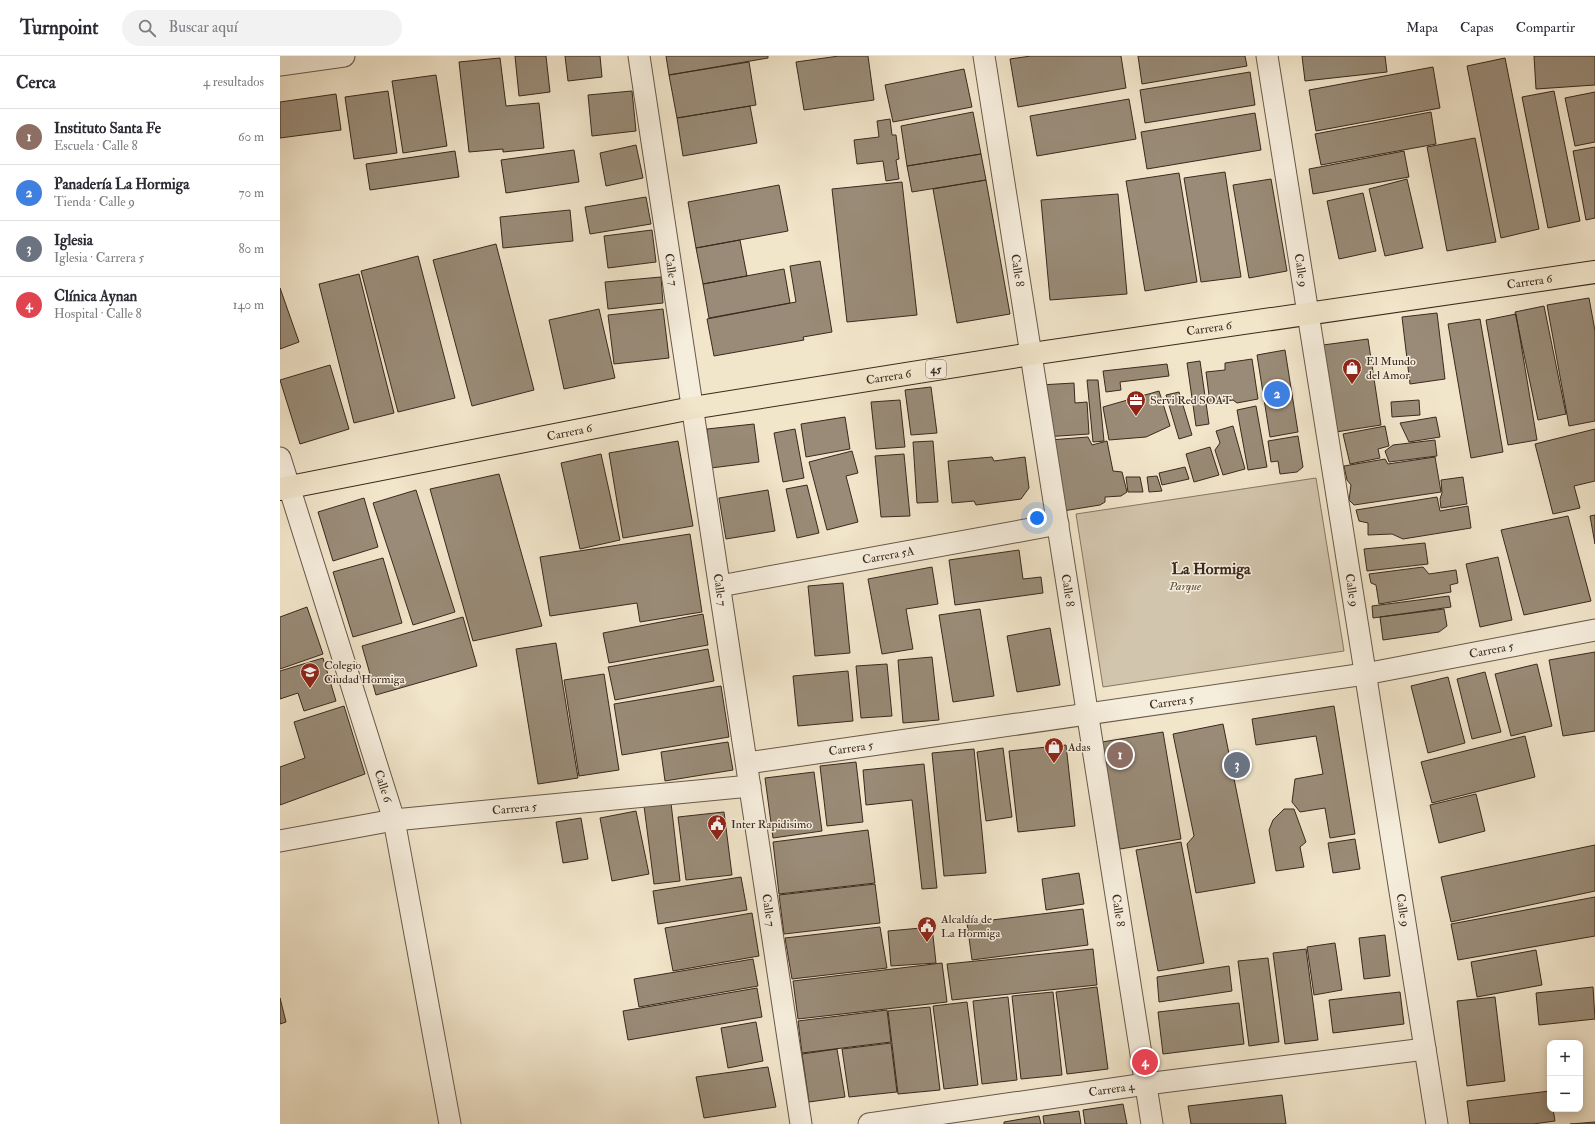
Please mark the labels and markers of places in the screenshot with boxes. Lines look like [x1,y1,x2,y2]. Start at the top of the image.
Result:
place label: El Mundo del Amor [1366,354,1416,383]
shop icon: El Mundo del Amor [1341,357,1363,385]
pin: 2 [1264,379,1290,409]
office icon: Servi Red SOAT [1125,389,1147,417]
place label: Servi Red SOAT [1150,393,1232,408]
place label: Colegio Ciudad Hormiga [324,658,406,687]
school or university icon: Colegio Ciudad Hormiga [299,661,321,689]
shop icon: Adas [1043,736,1065,764]
place label: Adas [1067,740,1091,755]
pin: 1 [1107,740,1133,770]
pin: 3 [1224,750,1250,780]
public building icon: Inter Rapidisimo [706,813,728,841]
place label: Inter Rapidisimo [731,817,812,832]
place label: Alcaldía de La Hormiga [940,912,1001,941]
public building icon: Alcaldía de La Hormiga [916,915,938,943]
pin: 4 [1132,1047,1158,1077]

